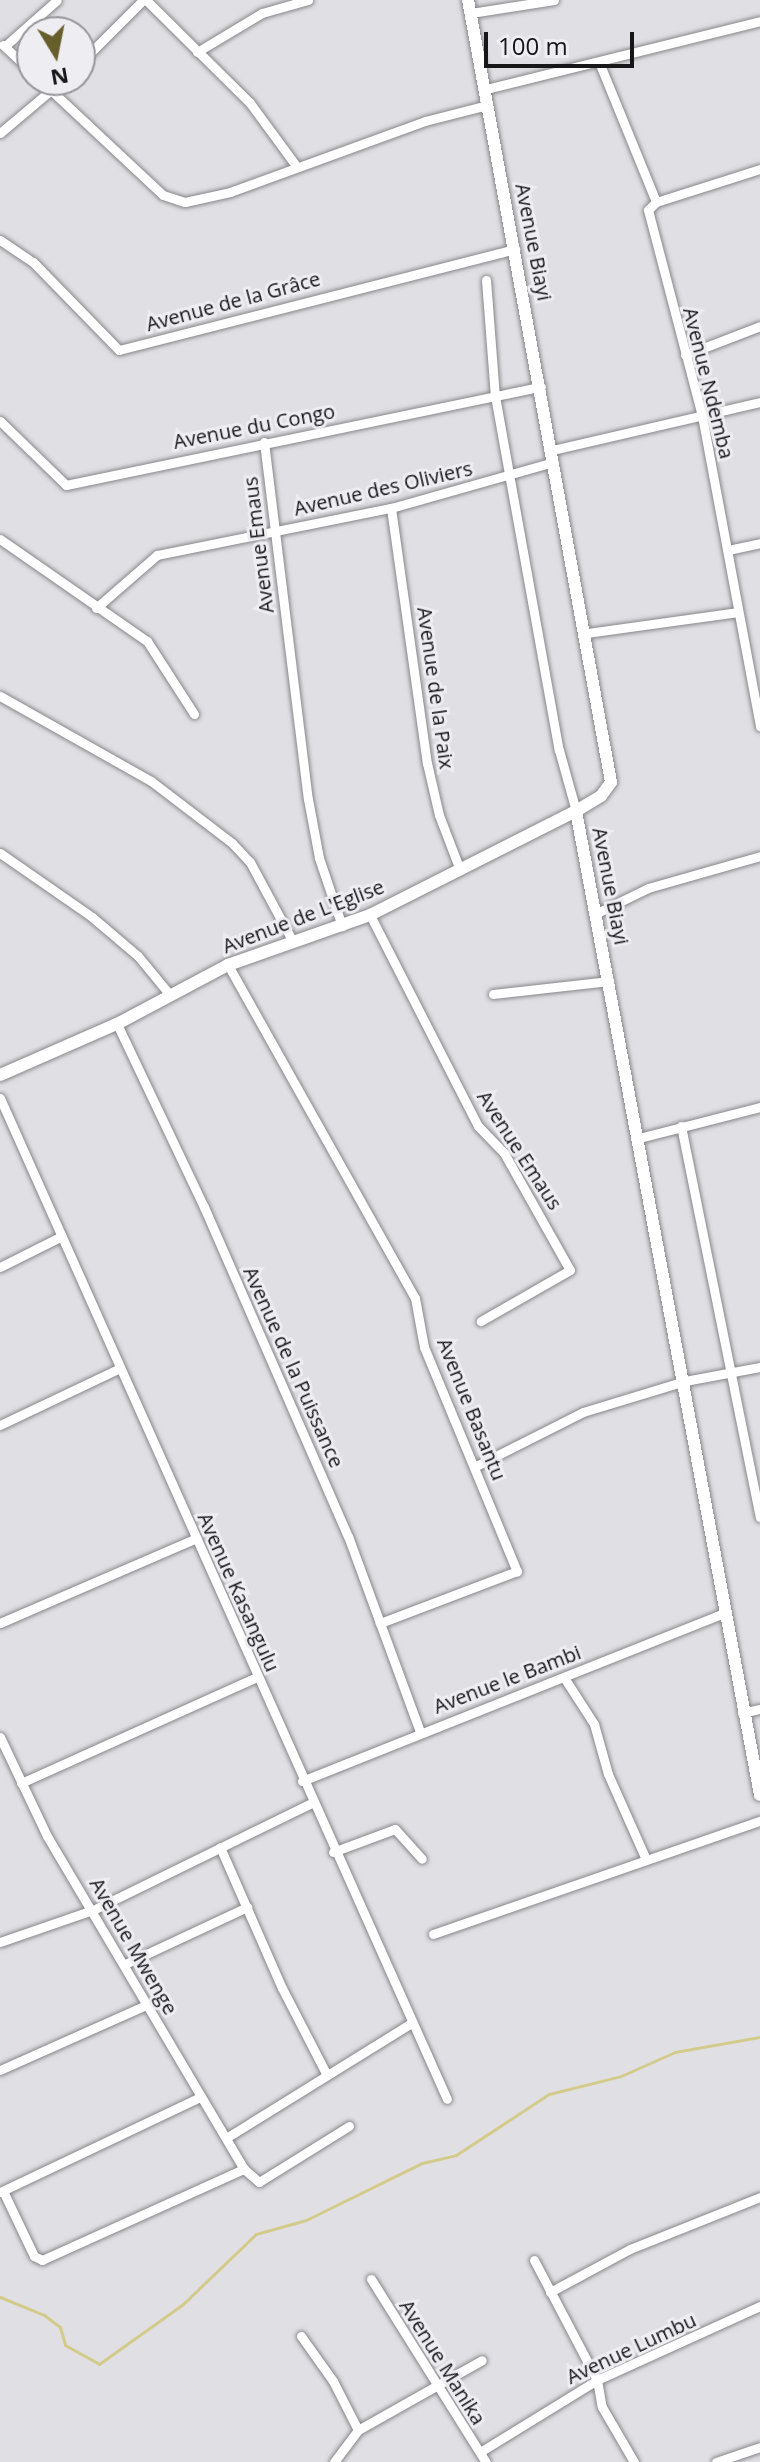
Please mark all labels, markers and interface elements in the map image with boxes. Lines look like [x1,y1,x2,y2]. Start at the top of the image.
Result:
north arrow [16,16,96,96]
scale bar [488,16,638,66]
text: 100 m [498,29,568,62]
text: N [48,61,71,94]
street label: Avenue Biayi [511,181,557,303]
street label: Avenue de la Grâce [143,266,323,336]
street label: Avenue Ndemba [679,305,739,461]
street label: Avenue du Congo [171,399,337,453]
street label: Avenue des Oliviers [291,456,475,520]
street label: Avenue Emaus [238,475,278,615]
street label: Avenue de la Paix [413,605,459,771]
street label: Avenue Biayi [588,825,634,947]
street label: Avenue de L'Eglise [219,874,387,958]
street label: Avenue Emaus [473,1086,567,1214]
street label: Avenue de la Puissance [239,1263,349,1471]
street label: Avenue Basantu [433,1334,511,1484]
street label: Avenue Kasangulu [193,1509,285,1675]
street label: Avenue le Bambi [430,1640,584,1718]
street label: Avenue Mwenge [85,1873,183,2019]
street label: Avenue Manika [395,2295,491,2429]
street label: Avenue Lumbu [562,2307,700,2389]

